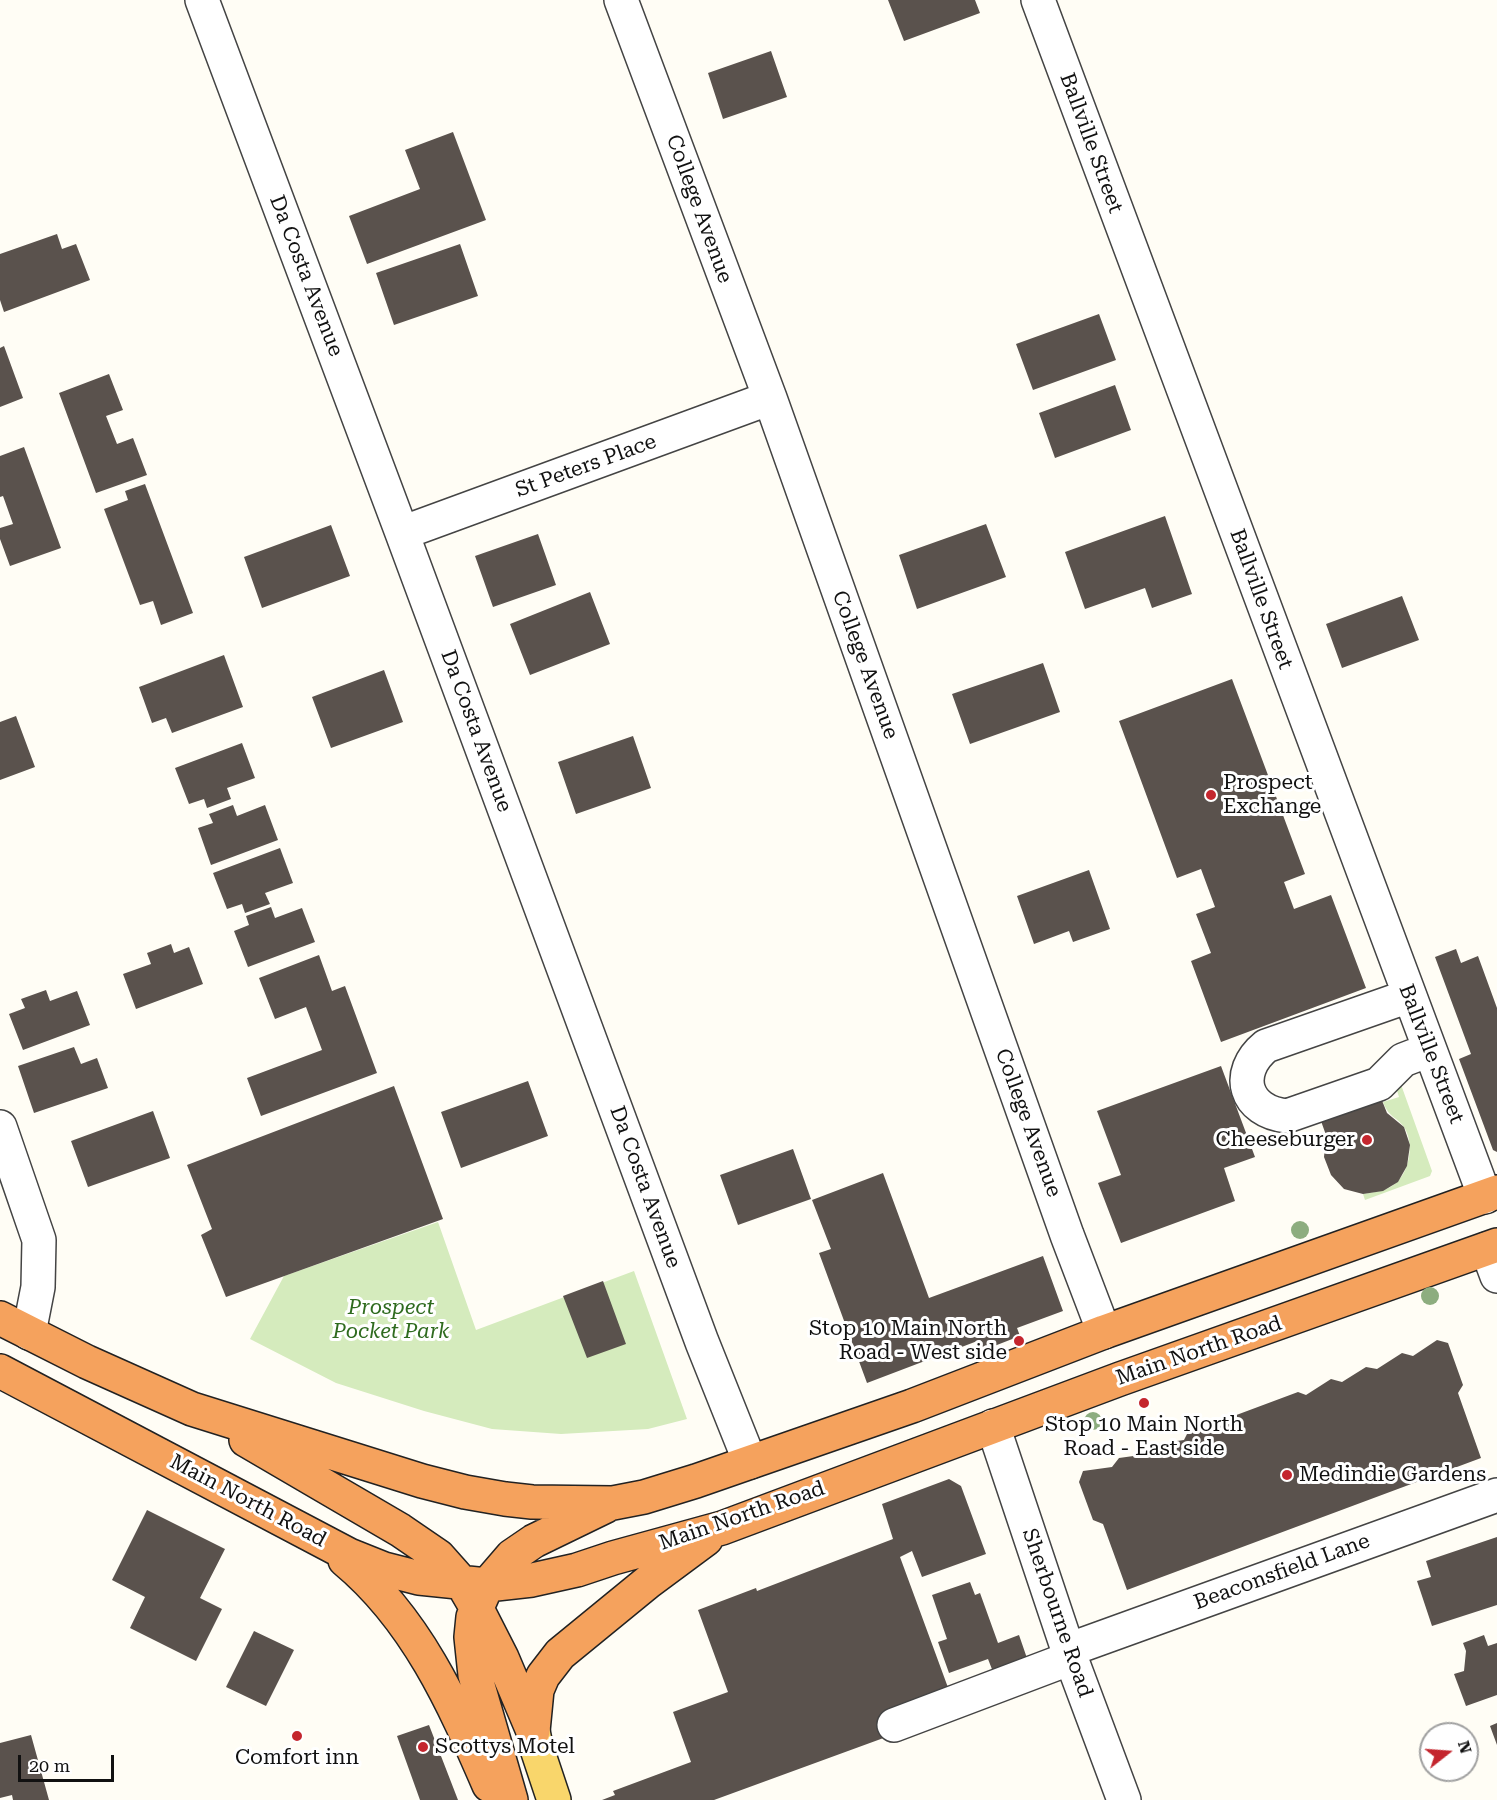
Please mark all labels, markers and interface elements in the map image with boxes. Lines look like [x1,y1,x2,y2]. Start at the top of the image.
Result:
street label: Ballville Street [1054,70,1128,216]
street label: College Avenue [660,131,738,287]
street label: Da Costa Avenue [264,192,348,360]
street label: St Peters Place [512,429,660,503]
street label: Ballville Street [1224,526,1298,672]
street label: College Avenue [826,587,904,743]
street label: Da Costa Avenue [435,647,517,815]
place label: Prospect Exchange [1223,770,1321,820]
marker: Prospect Exchange [1204,788,1218,802]
street label: Ballville Street [1393,981,1469,1127]
street label: College Avenue [989,1045,1067,1201]
street label: Da Costa Avenue [604,1103,686,1271]
place label: Cheeseburger [1215,1127,1355,1153]
marker: Cheeseburger [1360,1133,1374,1147]
park label: Prospect Pocket Park [333,1295,449,1345]
street label: Main North Road [1113,1311,1285,1391]
place label: Stop 10 Main North Road - West side [809,1316,1007,1366]
marker: Stop 10 Main North Road - West side [1012,1334,1026,1348]
marker: Stop 10 Main North Road - East side [1137,1396,1151,1410]
place label: Stop 10 Main North Road - East side [1045,1412,1243,1462]
street label: Main North Road [165,1449,331,1553]
place label: Medindie Gardens [1299,1462,1486,1488]
marker: Medindie Gardens [1280,1468,1294,1482]
street label: Main North Road [656,1476,828,1556]
street label: Sherbourne Road [1016,1525,1098,1701]
street label: Beaconsfield Lane [1191,1529,1373,1615]
north arrow [1419,1722,1479,1782]
marker: Comfort inn [290,1729,304,1743]
place label: Scottys Motel [435,1734,575,1760]
text: N [1454,1738,1476,1756]
marker: Scottys Motel [416,1740,430,1754]
scale bar [21,1743,117,1781]
place label: Comfort inn [235,1745,359,1771]
text: 20 m [29,1755,70,1776]

